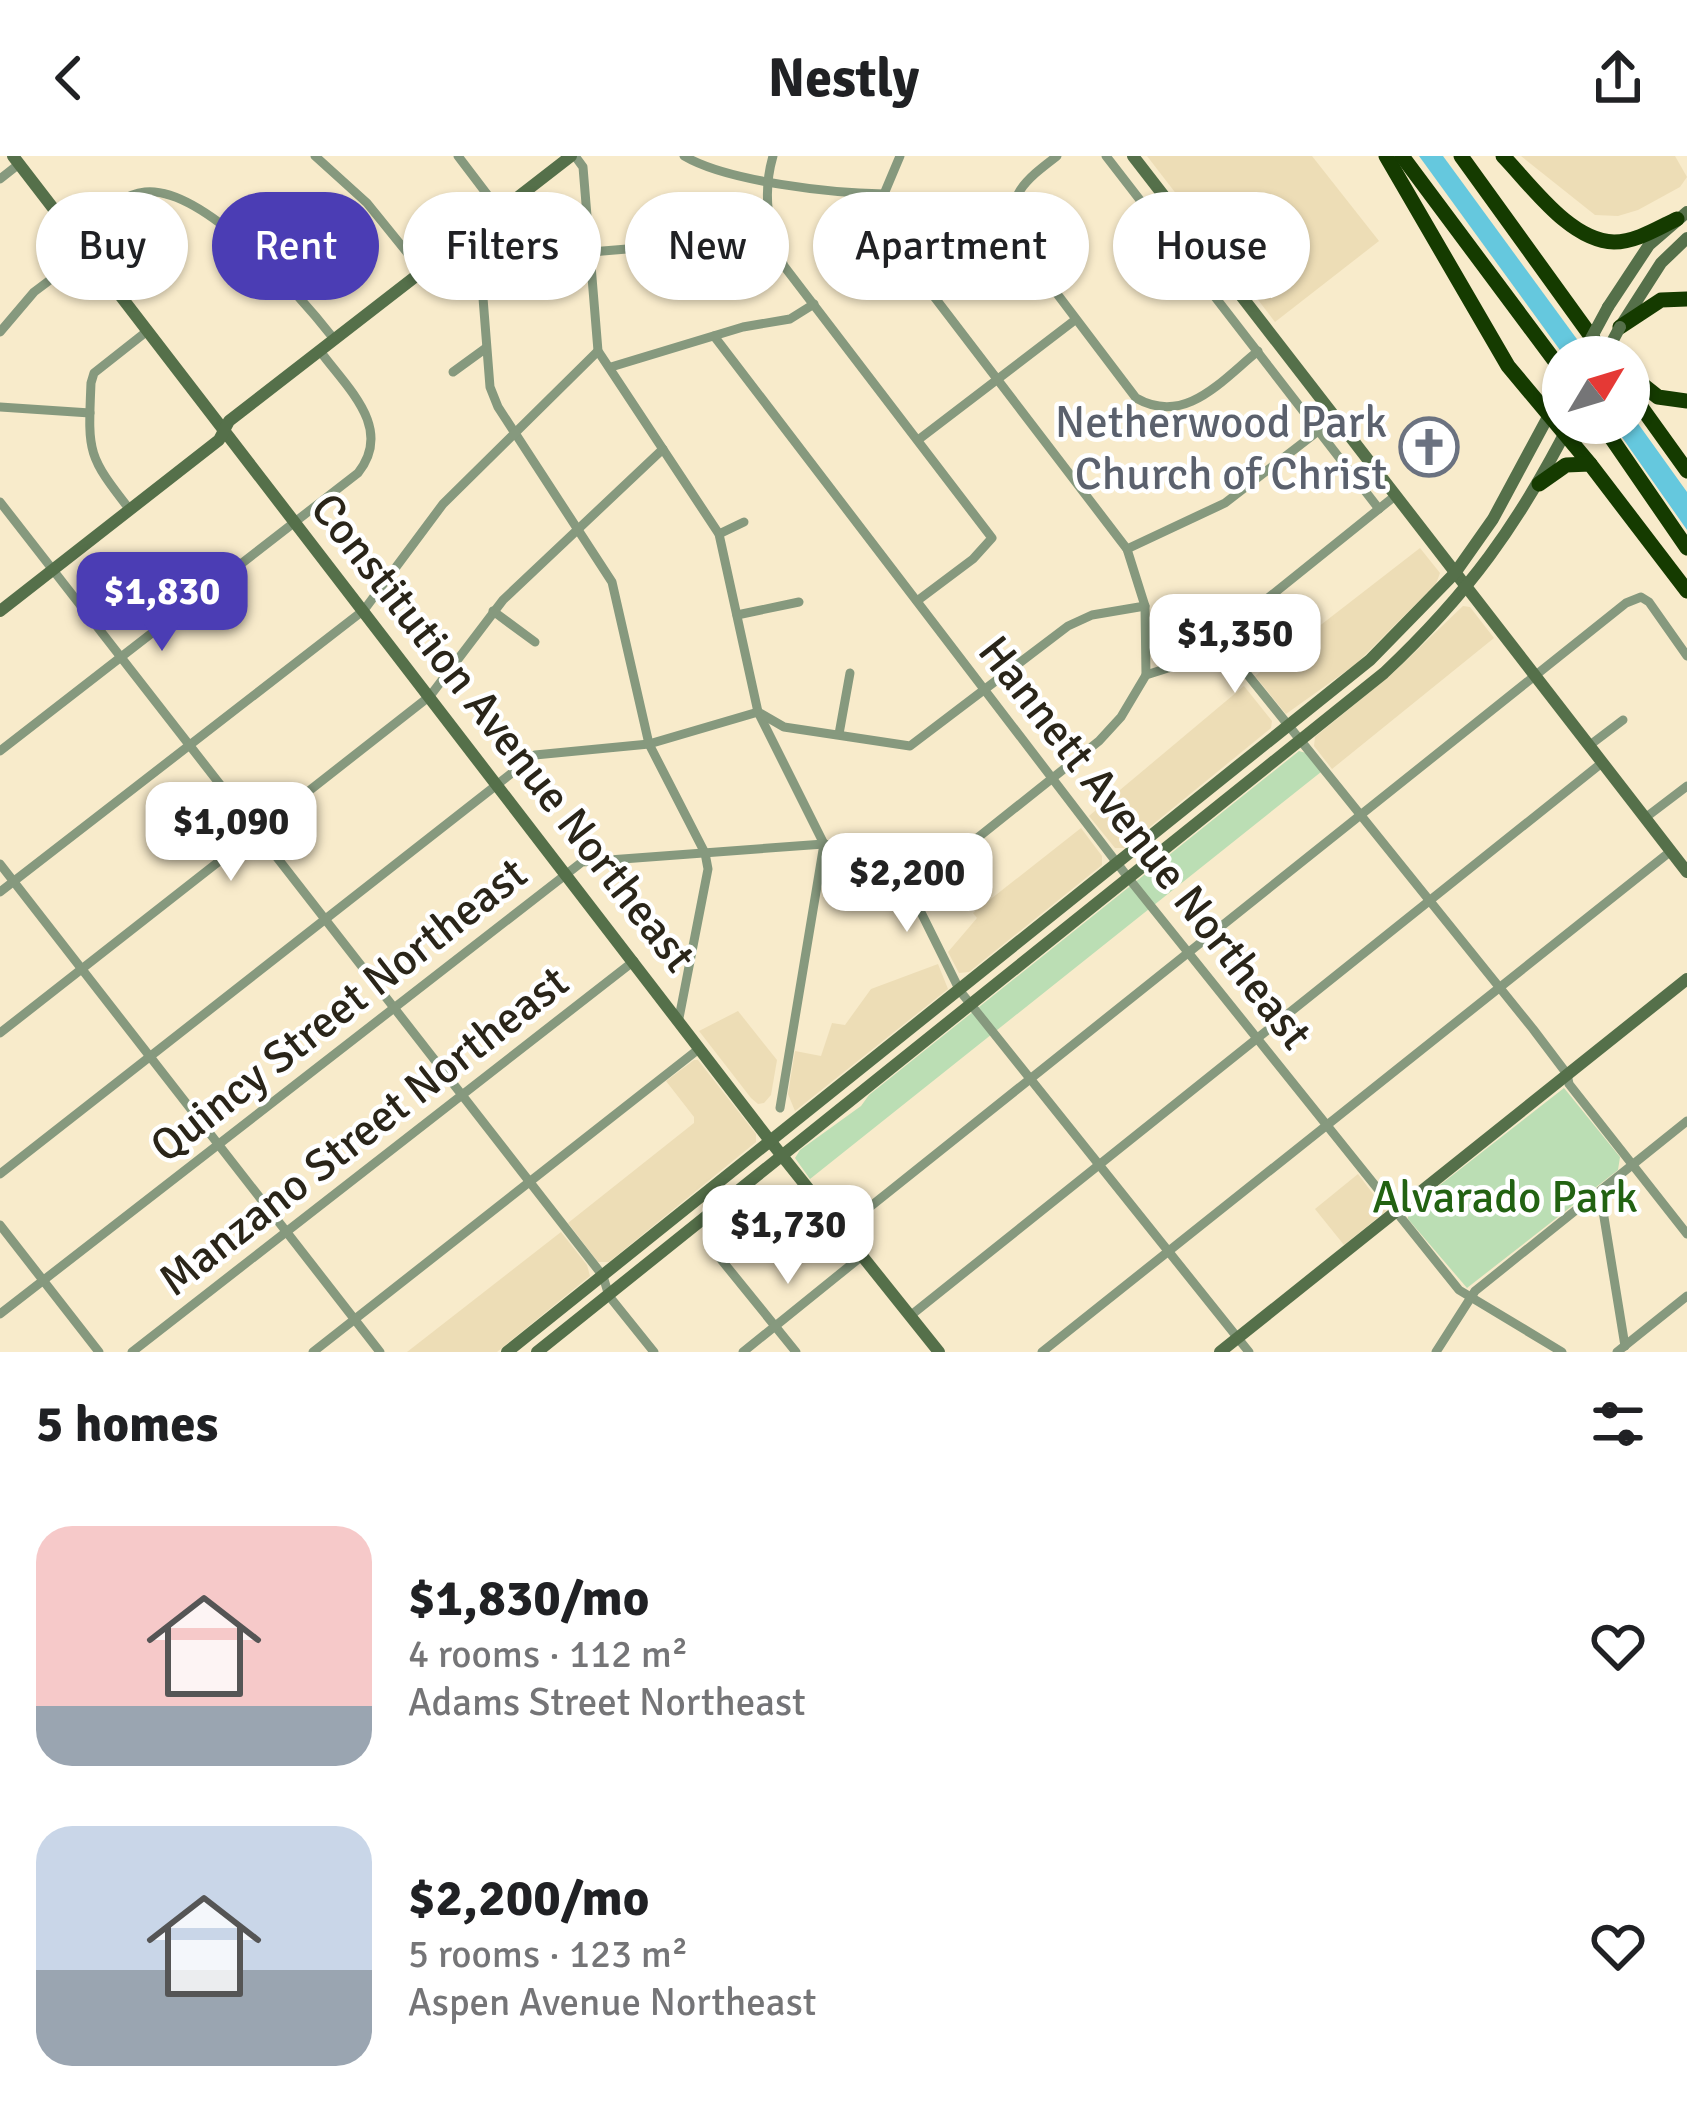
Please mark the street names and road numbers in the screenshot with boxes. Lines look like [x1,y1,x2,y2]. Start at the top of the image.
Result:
street label: Constitution Avenue Northeast [299,483,707,983]
street label: Hannett Avenue Northeast [966,625,1323,1061]
street label: Quincy Street Northeast [140,846,538,1174]
street label: Manzano Street Northeast [148,954,579,1308]

